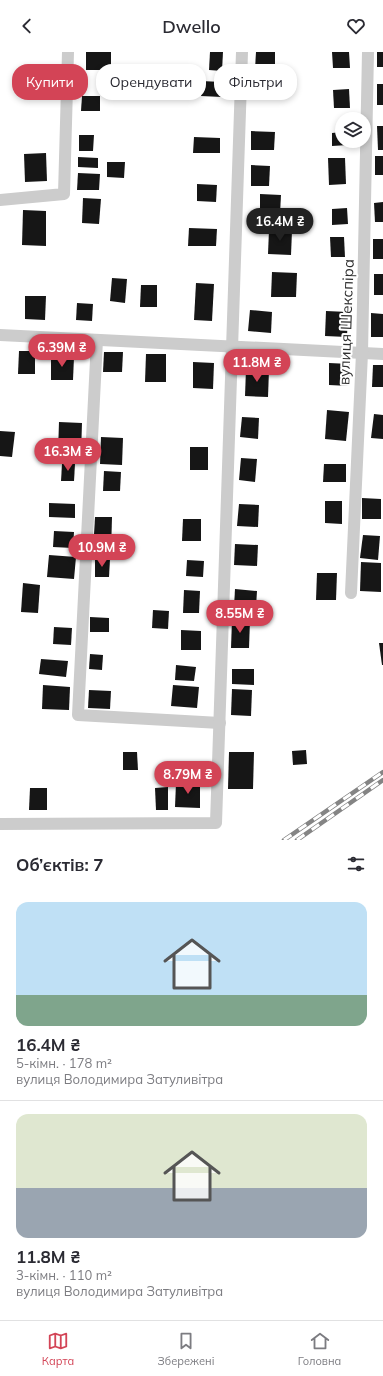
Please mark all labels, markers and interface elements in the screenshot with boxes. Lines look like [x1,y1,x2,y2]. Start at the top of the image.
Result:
icon: back [16,15,38,37]
text: Dwello [162,15,221,38]
icon: heart [345,15,367,37]
chip: Купити [12,64,88,100]
chip: Орендувати [96,64,206,100]
chip: Фільтри [214,64,297,100]
map controls [335,112,371,148]
button: layers [335,112,371,148]
pin: 16.4M ₴ [243,208,317,242]
text: 16.4M ₴ [255,213,305,229]
street label: вулиця Шекспіра [334,259,358,385]
pin: 6.39M ₴ [25,334,99,368]
text: 6.39M ₴ [37,339,87,355]
pin: 11.8M ₴ [220,349,294,383]
text: 11.8M ₴ [232,354,282,370]
pin: 16.3M ₴ [31,438,105,472]
text: 16.3M ₴ [43,443,93,459]
pin: 10.9M ₴ [65,534,139,568]
text: 10.9M ₴ [77,539,127,555]
pin: 8.55M ₴ [203,600,277,634]
text: 8.55M ₴ [215,605,265,621]
pin: 8.79M ₴ [151,761,225,795]
text: 8.79M ₴ [163,766,213,782]
icon: filters [345,853,367,875]
text: Об’єктів: 7 [16,854,103,875]
icon: home [156,928,228,1000]
text: 16.4M ₴ [16,1034,80,1055]
text: 5-кімн. · 178 m² [16,1055,112,1071]
text: вулиця Володимира Затуливітра [16,1071,223,1087]
icon: home [156,1140,228,1212]
text: 11.8M ₴ [16,1246,80,1267]
text: 3-кімн. · 110 m² [16,1267,112,1283]
text: вулиця Володимира Затуливітра [16,1283,223,1299]
tab: Карта [42,1330,74,1368]
tab: Збережені [158,1330,214,1368]
tab: Головна [298,1330,341,1368]

